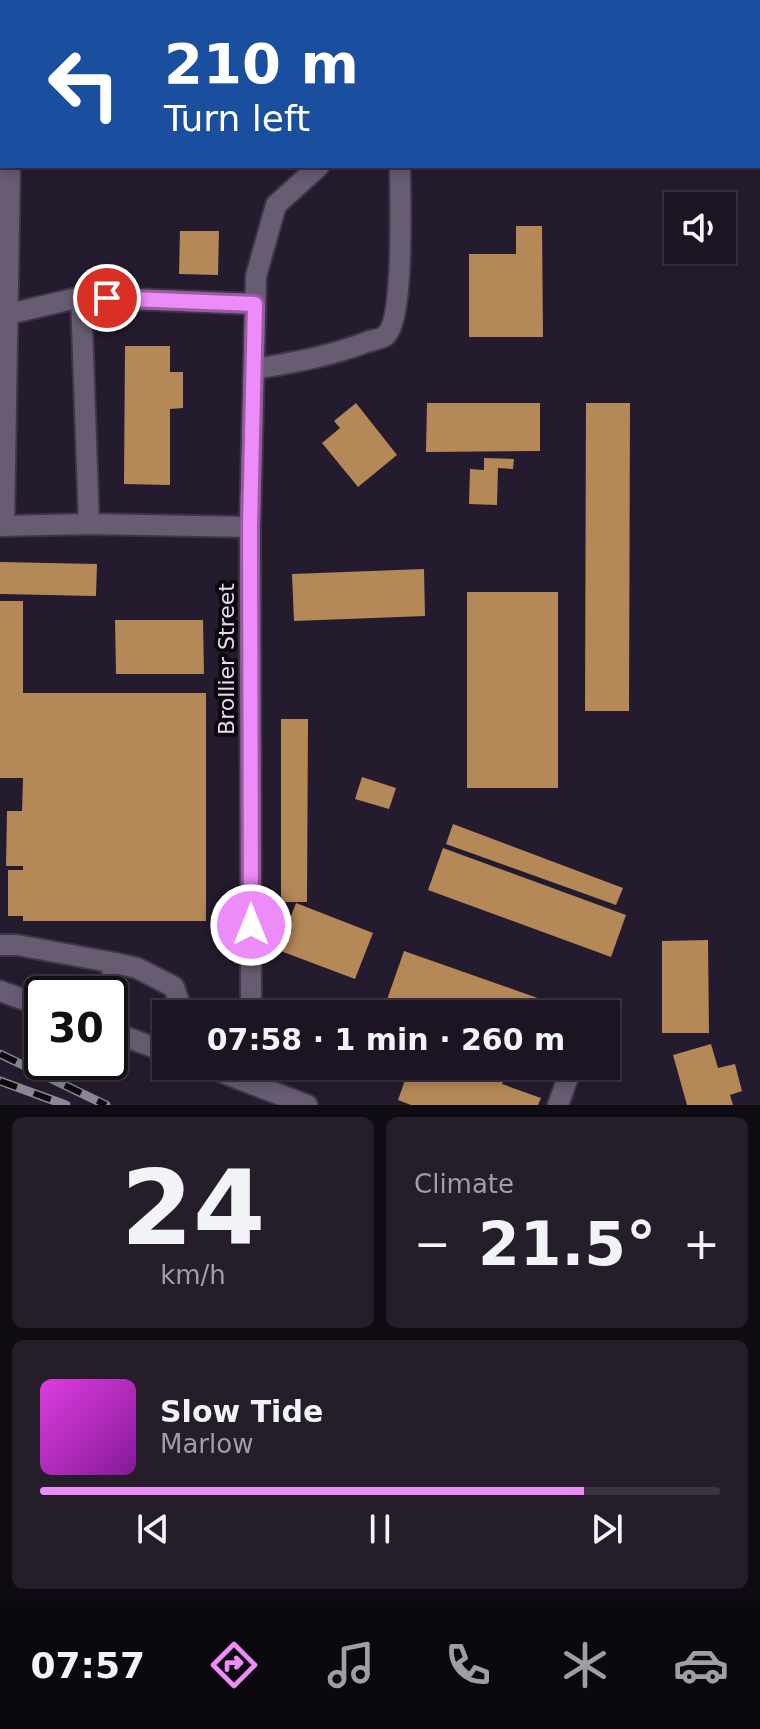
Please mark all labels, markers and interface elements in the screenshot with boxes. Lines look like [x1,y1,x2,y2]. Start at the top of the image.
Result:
text: 210 m [164,31,359,96]
icon: left [32,32,136,136]
text: Turn left [164,98,310,139]
map controls [664,192,736,264]
button: sound [664,192,736,264]
pin [73,264,141,332]
icon: arrive [85,276,129,320]
street label: Brollier Street [214,583,239,735]
position arrow [209,883,293,967]
speed limit sign: 30 [24,976,128,1080]
text: 07:58 · 1 min · 260 m [207,1022,565,1057]
text: 24 [121,1147,265,1269]
text: Climate [414,1169,514,1199]
text: 21.5° [478,1209,656,1279]
text: − [414,1218,451,1269]
text: + [683,1218,720,1269]
text: km/h [160,1260,226,1290]
text: Slow Tide [160,1394,323,1429]
text: Marlow [160,1429,253,1459]
icon: previous [131,1507,175,1551]
icon: pause [358,1507,402,1551]
icon: next [585,1507,629,1551]
icon: directions [206,1637,262,1693]
icon: music [323,1637,379,1693]
icon: phone [440,1637,496,1693]
icon: climate [557,1637,613,1693]
icon: car [673,1637,729,1693]
text: 07:57 [30,1645,145,1686]

